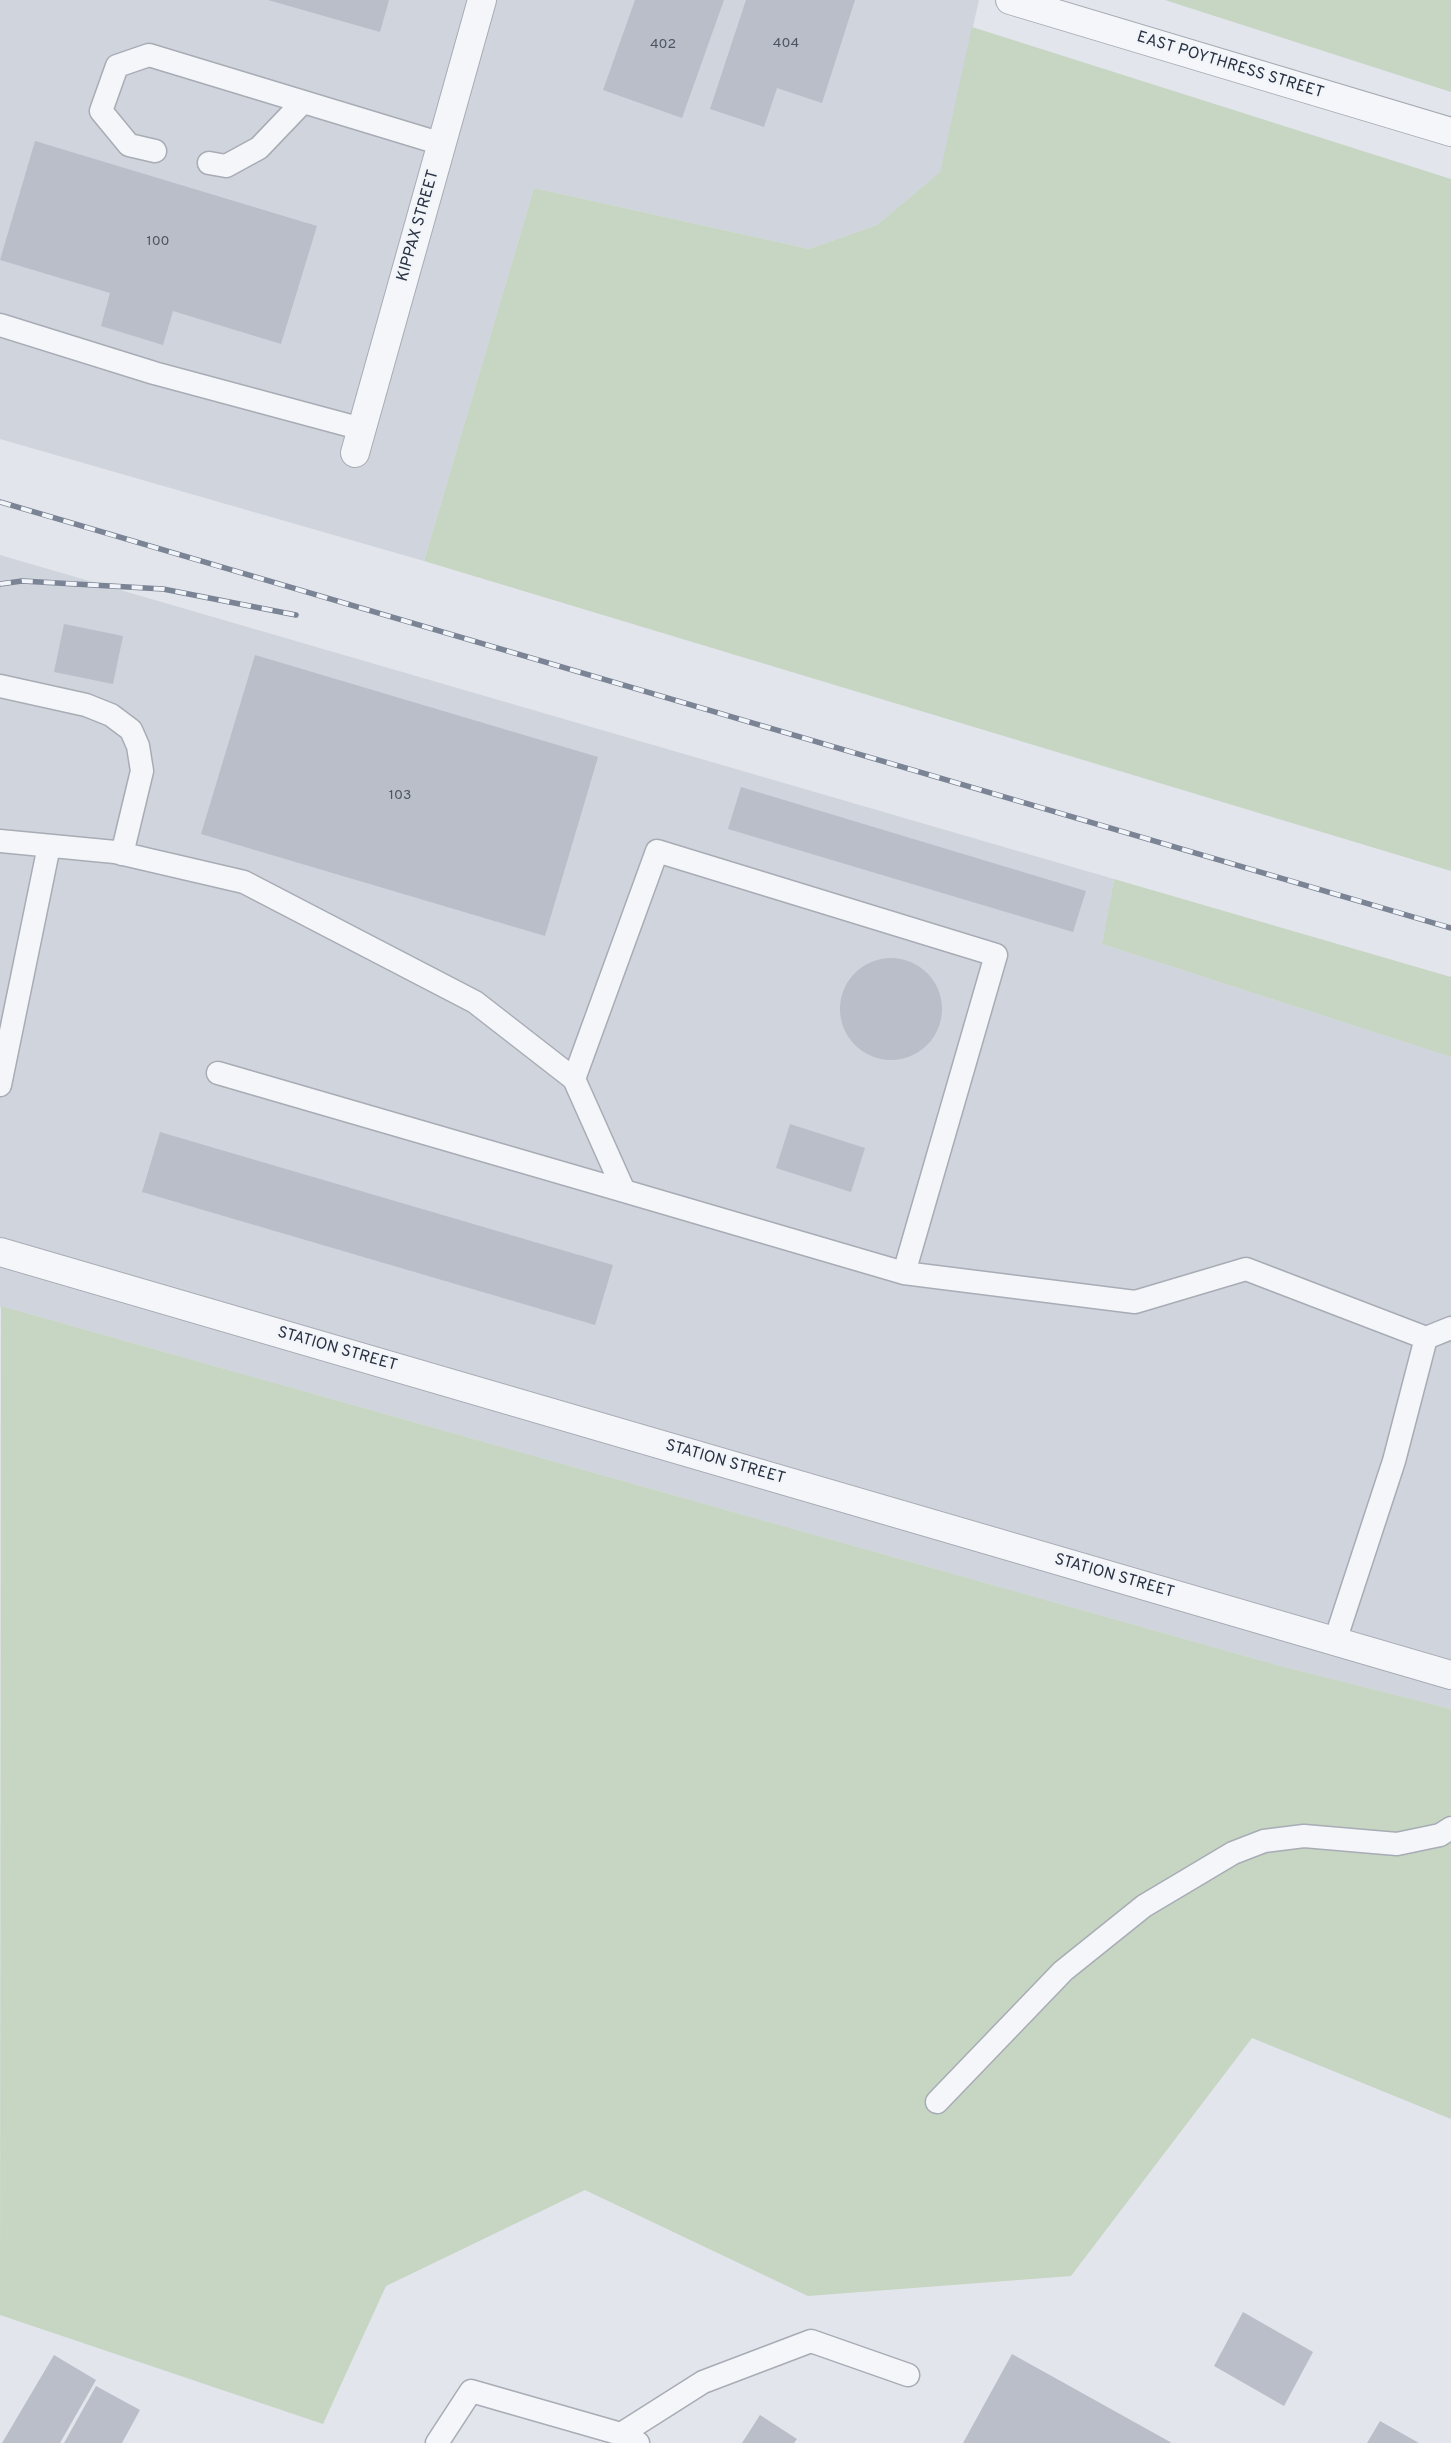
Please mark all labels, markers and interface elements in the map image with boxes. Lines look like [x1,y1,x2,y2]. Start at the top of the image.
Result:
street label: EAST POYTHRESS STREET [1134,28,1326,104]
house number: 404 [773,36,799,52]
house number: 402 [650,37,676,53]
street label: KIPPAX STREET [394,168,444,284]
house number: 100 [146,234,170,250]
house number: 103 [389,788,411,804]
street label: STATION STREET [275,1324,399,1376]
street label: STATION STREET [663,1437,787,1489]
street label: STATION STREET [1052,1551,1176,1603]

